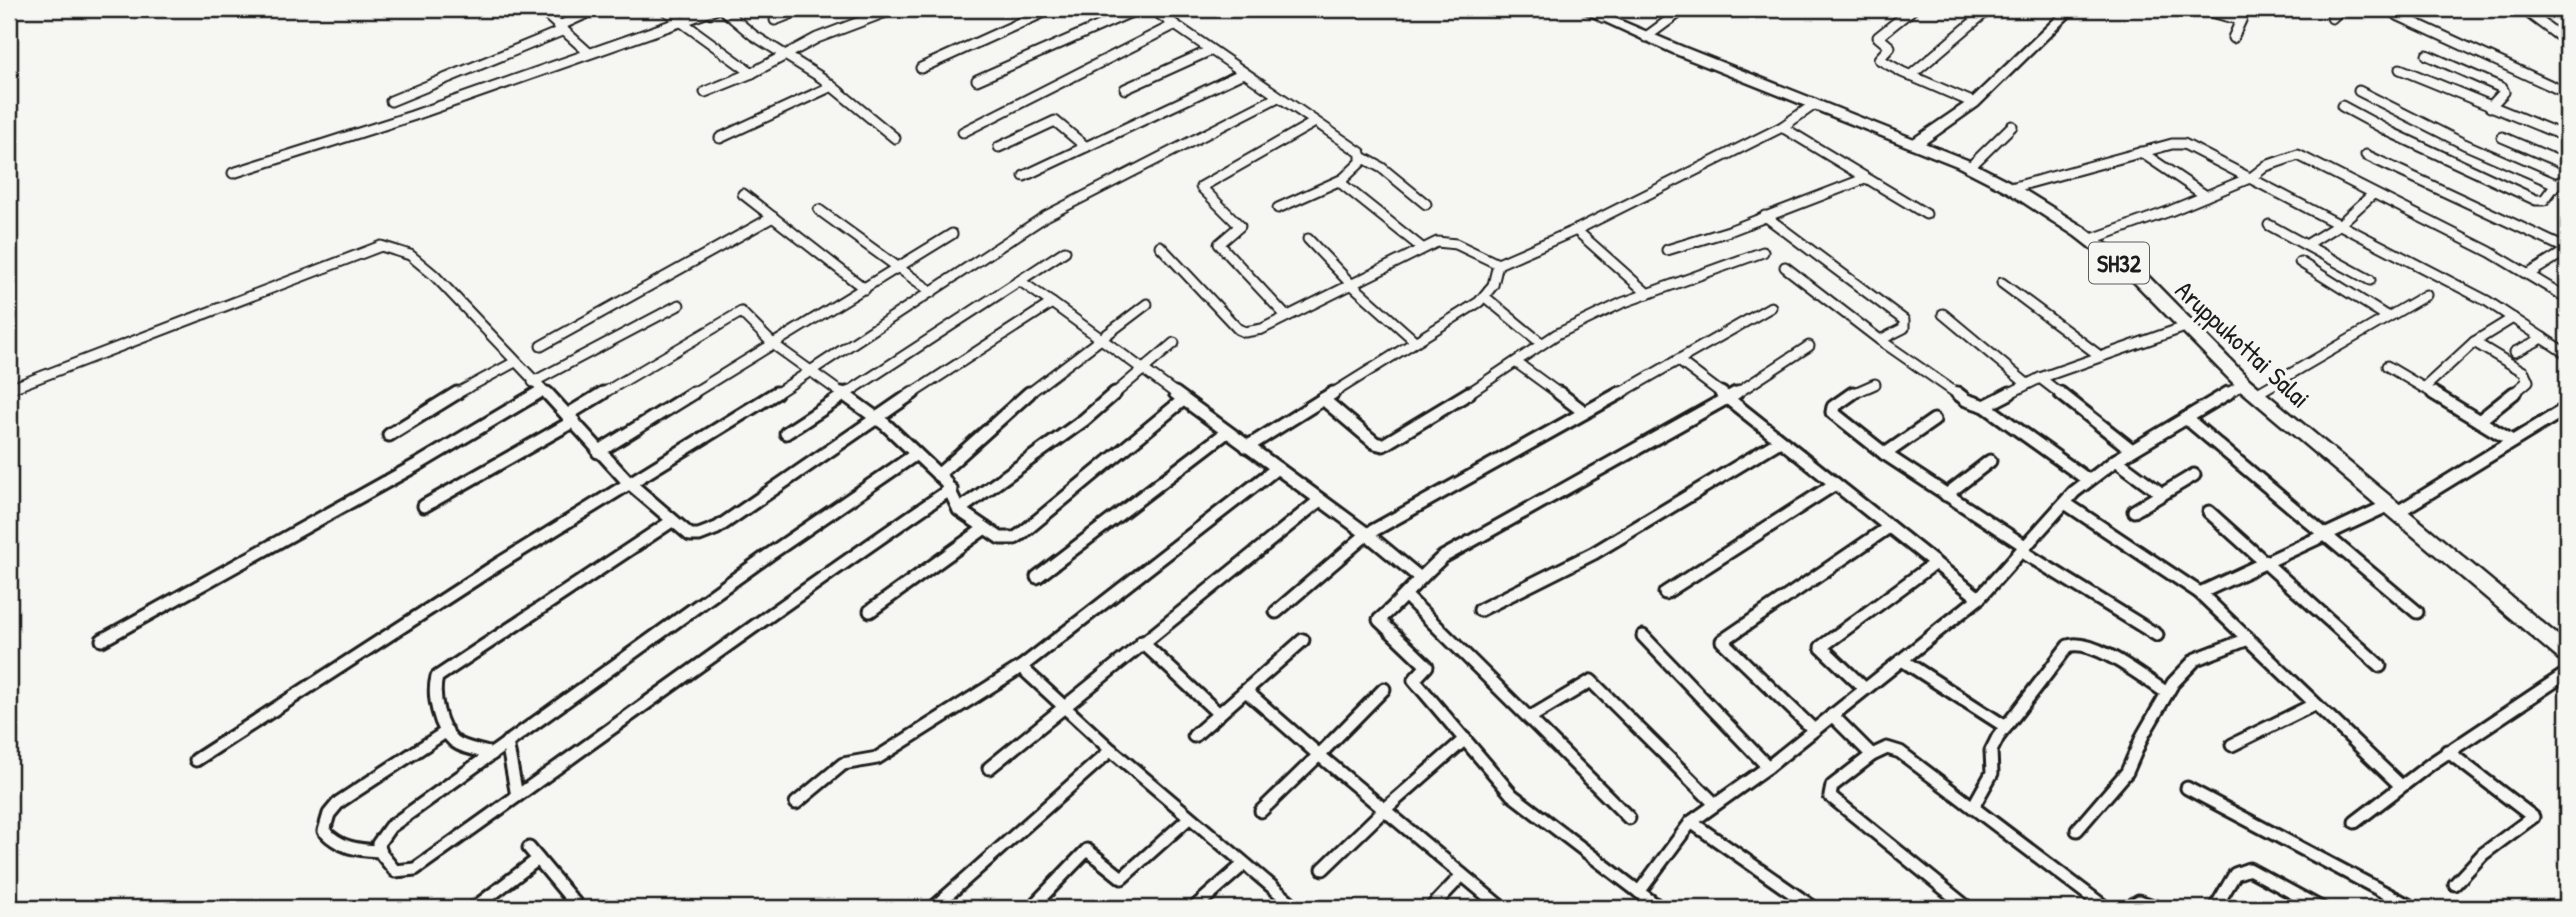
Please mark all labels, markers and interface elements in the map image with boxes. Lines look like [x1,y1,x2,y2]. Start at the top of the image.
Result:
road number: SH32 [2089,242,2149,284]
street label: Aruppukottai Salai [2168,273,2318,415]

